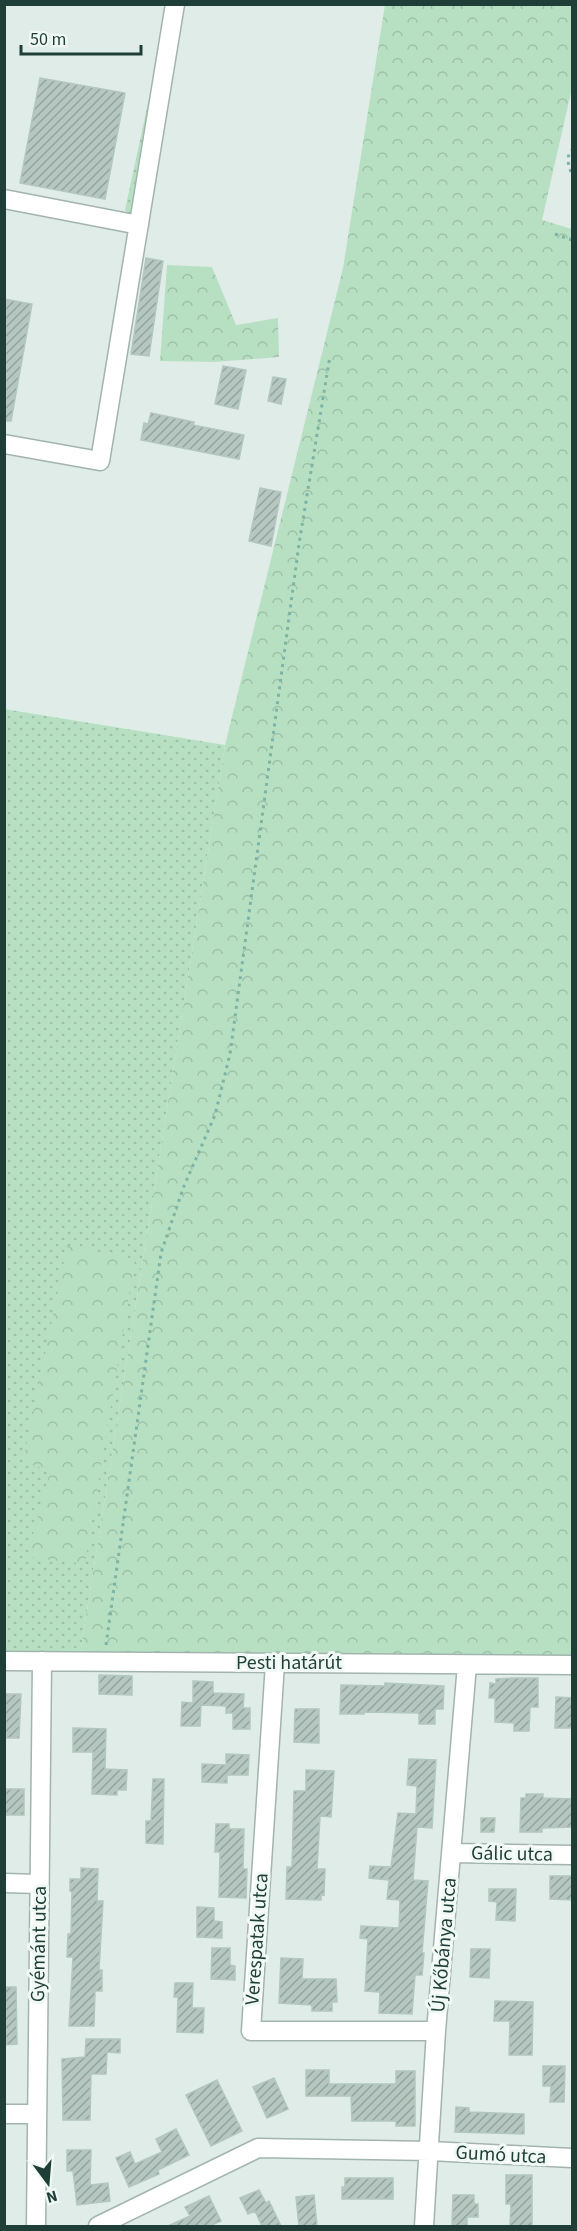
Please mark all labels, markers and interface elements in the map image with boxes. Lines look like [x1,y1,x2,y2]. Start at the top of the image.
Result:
scale bar [21,18,141,56]
text: 50 m [30,27,66,52]
street label: Pesti határút [236,1649,342,1677]
street label: Gálic utca [471,1839,553,1869]
street label: Verespatak utca [238,1872,276,2006]
street label: Új Kőbánya utca [424,1876,464,2014]
street label: Gyémánt utca [24,1886,54,2002]
street label: Gumó utca [455,2139,547,2171]
north arrow [18,2153,78,2213]
text: N [44,2184,60,2208]

